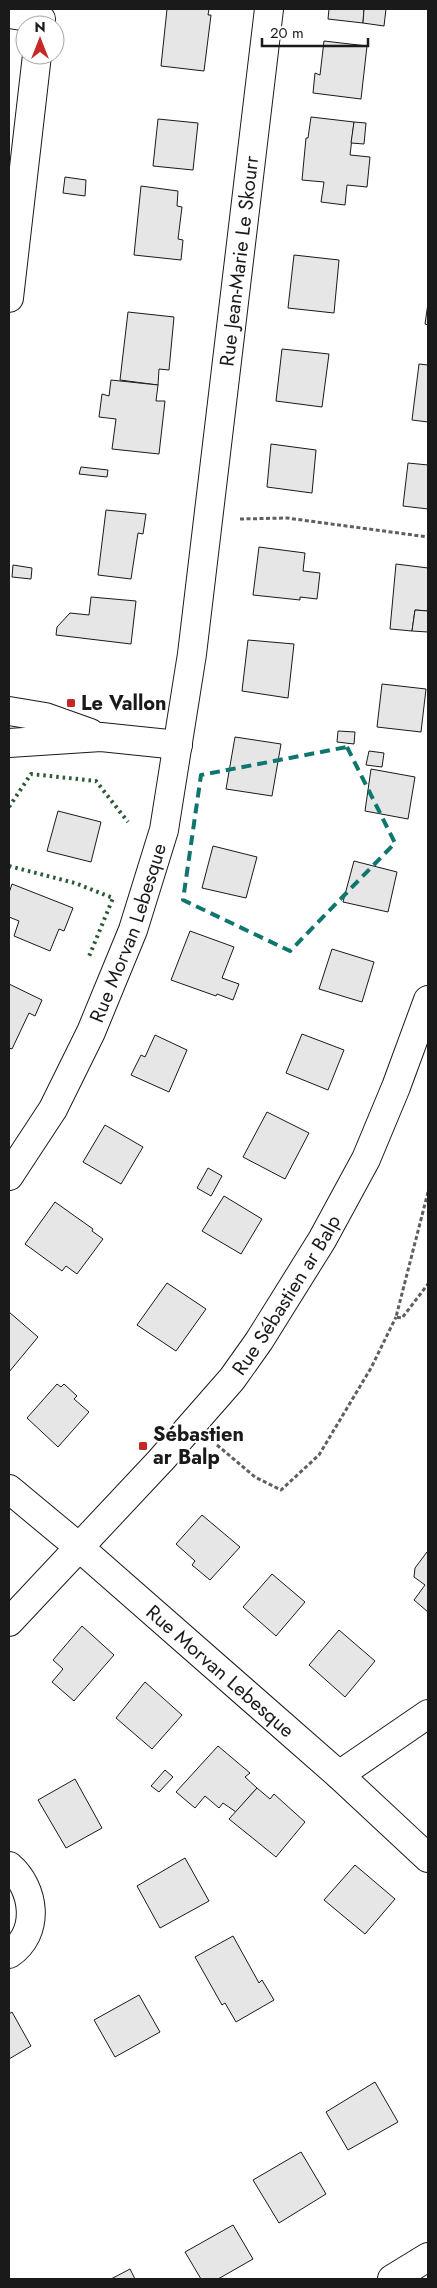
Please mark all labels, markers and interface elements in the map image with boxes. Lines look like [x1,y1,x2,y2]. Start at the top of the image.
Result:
north arrow [15,15,65,65]
scale bar [262,15,368,47]
text: N [34,17,46,37]
text: 20 m [270,22,304,44]
street label: Rue Jean-Marie Le Skourr [212,154,266,368]
place label: Le Vallon [81,689,167,718]
marker: Le Vallon [65,697,77,709]
street label: Rue Morvan Lebesque [82,840,174,1027]
street label: Rue Sébastien ar Balp [225,1210,348,1381]
place label: Sébastien ar Balp [153,1420,244,1472]
marker: Sébastien ar Balp [137,1440,149,1452]
street label: Rue Morvan Lebesque [140,1598,301,1744]

